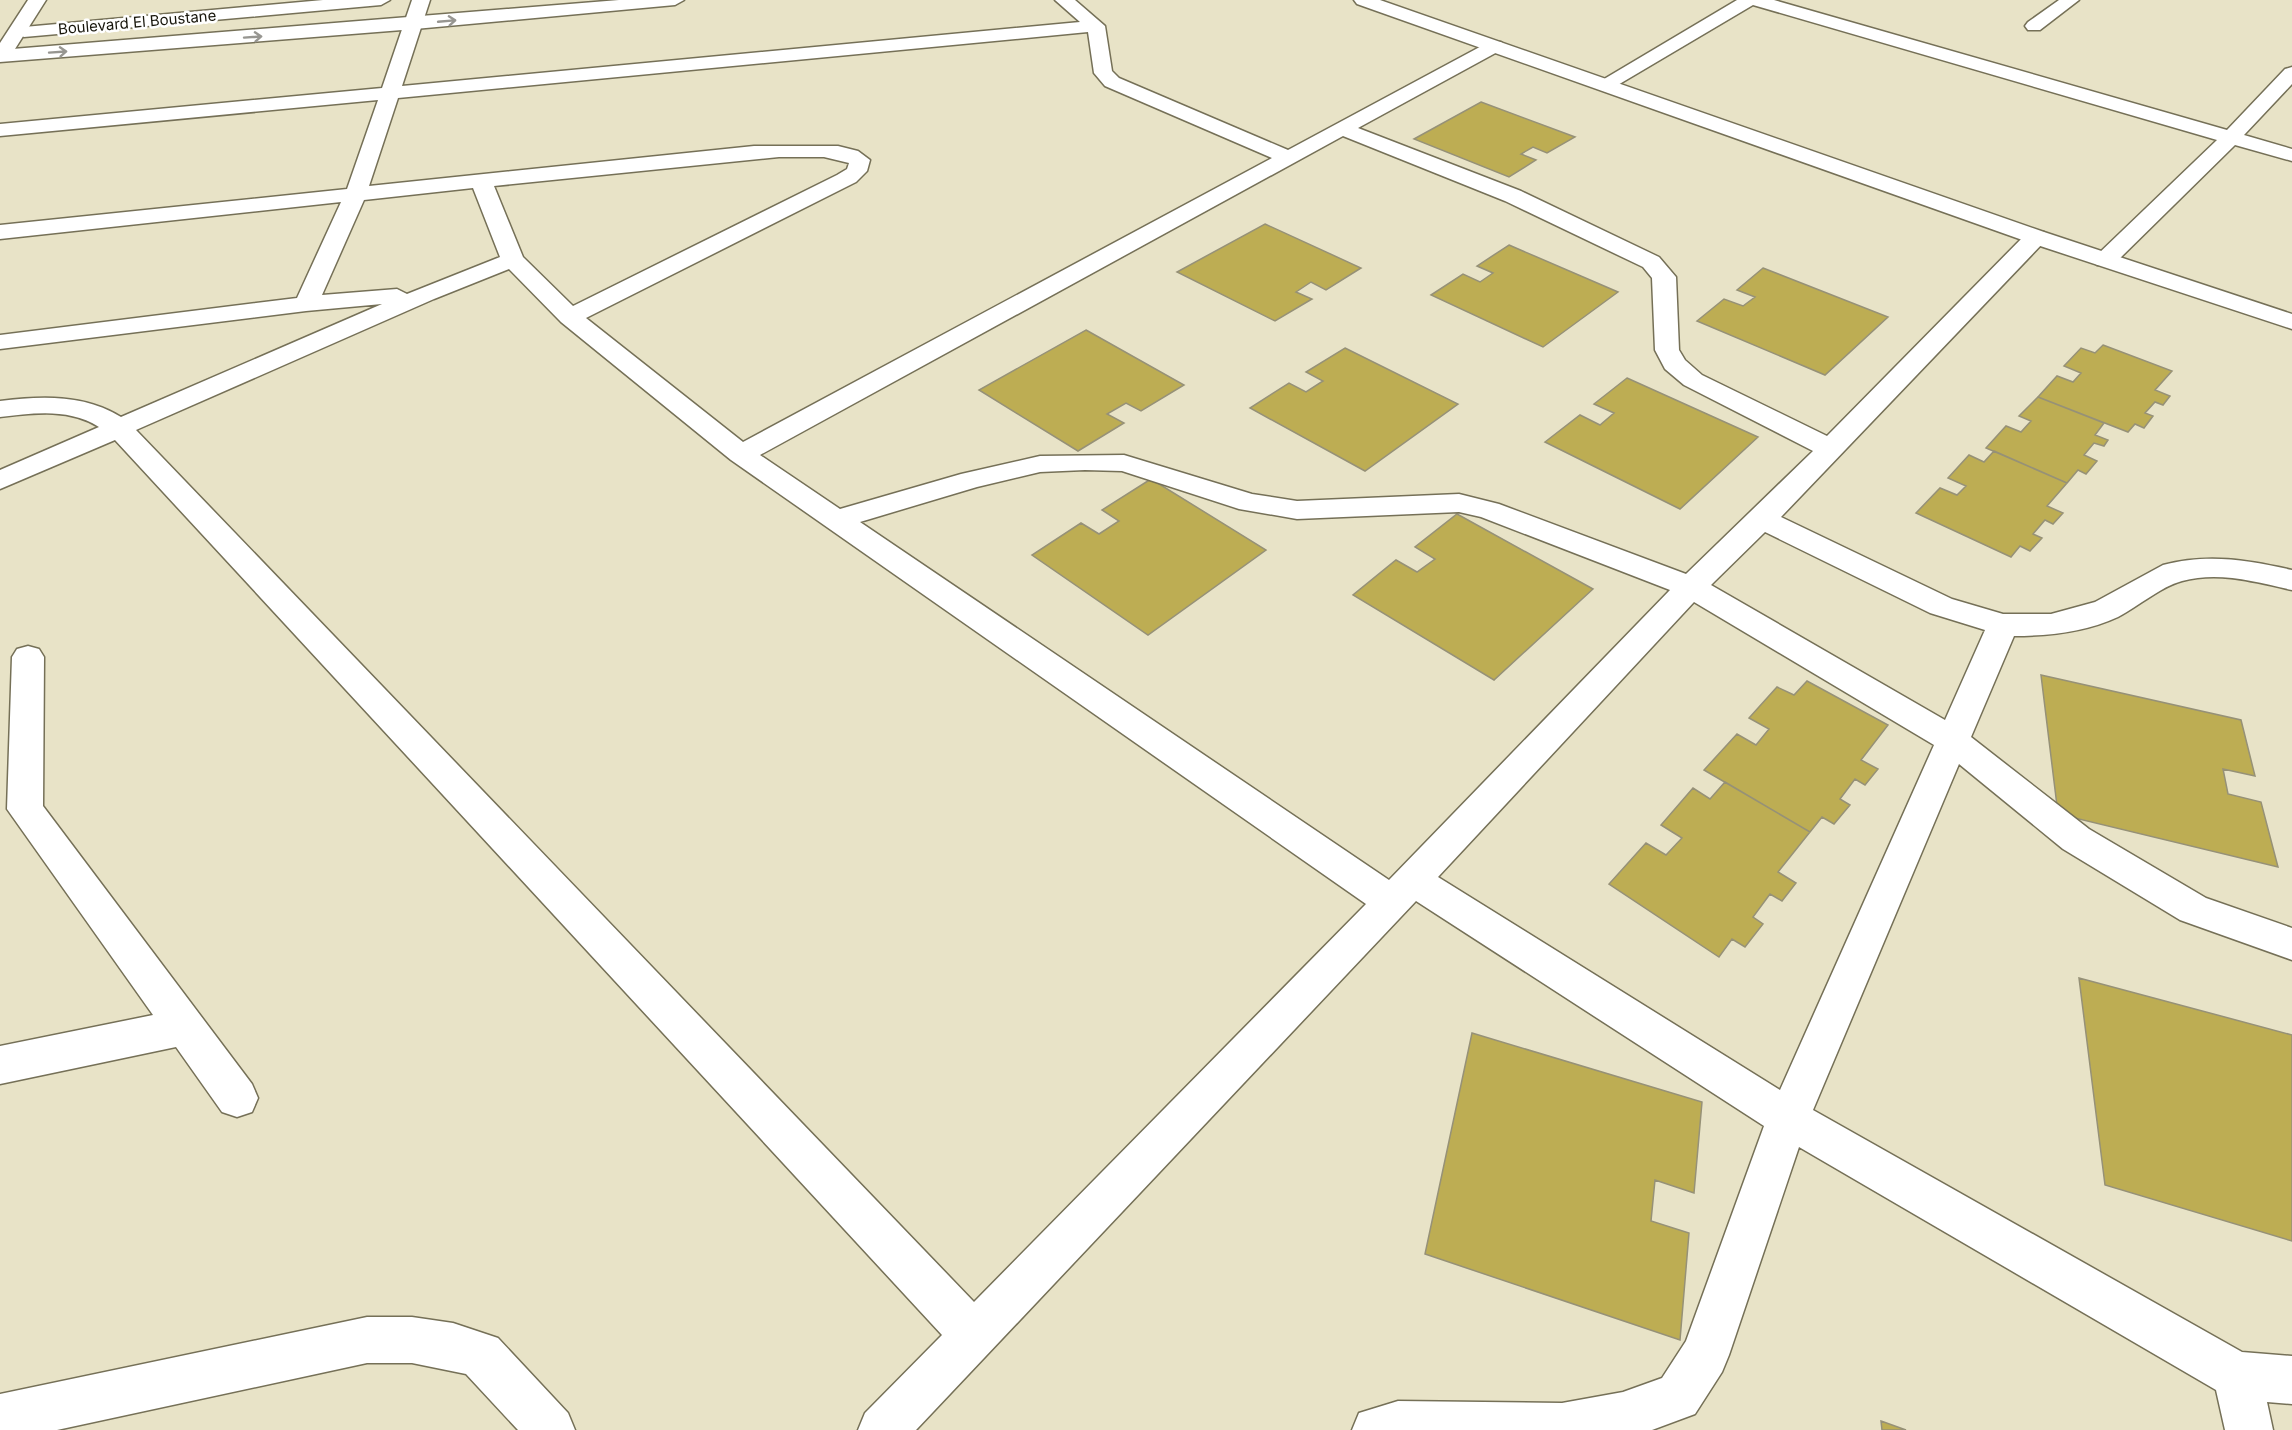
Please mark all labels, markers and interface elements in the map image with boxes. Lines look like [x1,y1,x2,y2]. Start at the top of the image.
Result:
street label: Boulevard El Boustane [57,6,217,38]
one-way arrow [437,15,457,26]
one-way arrow [242,31,262,42]
one-way arrow [48,46,68,57]

